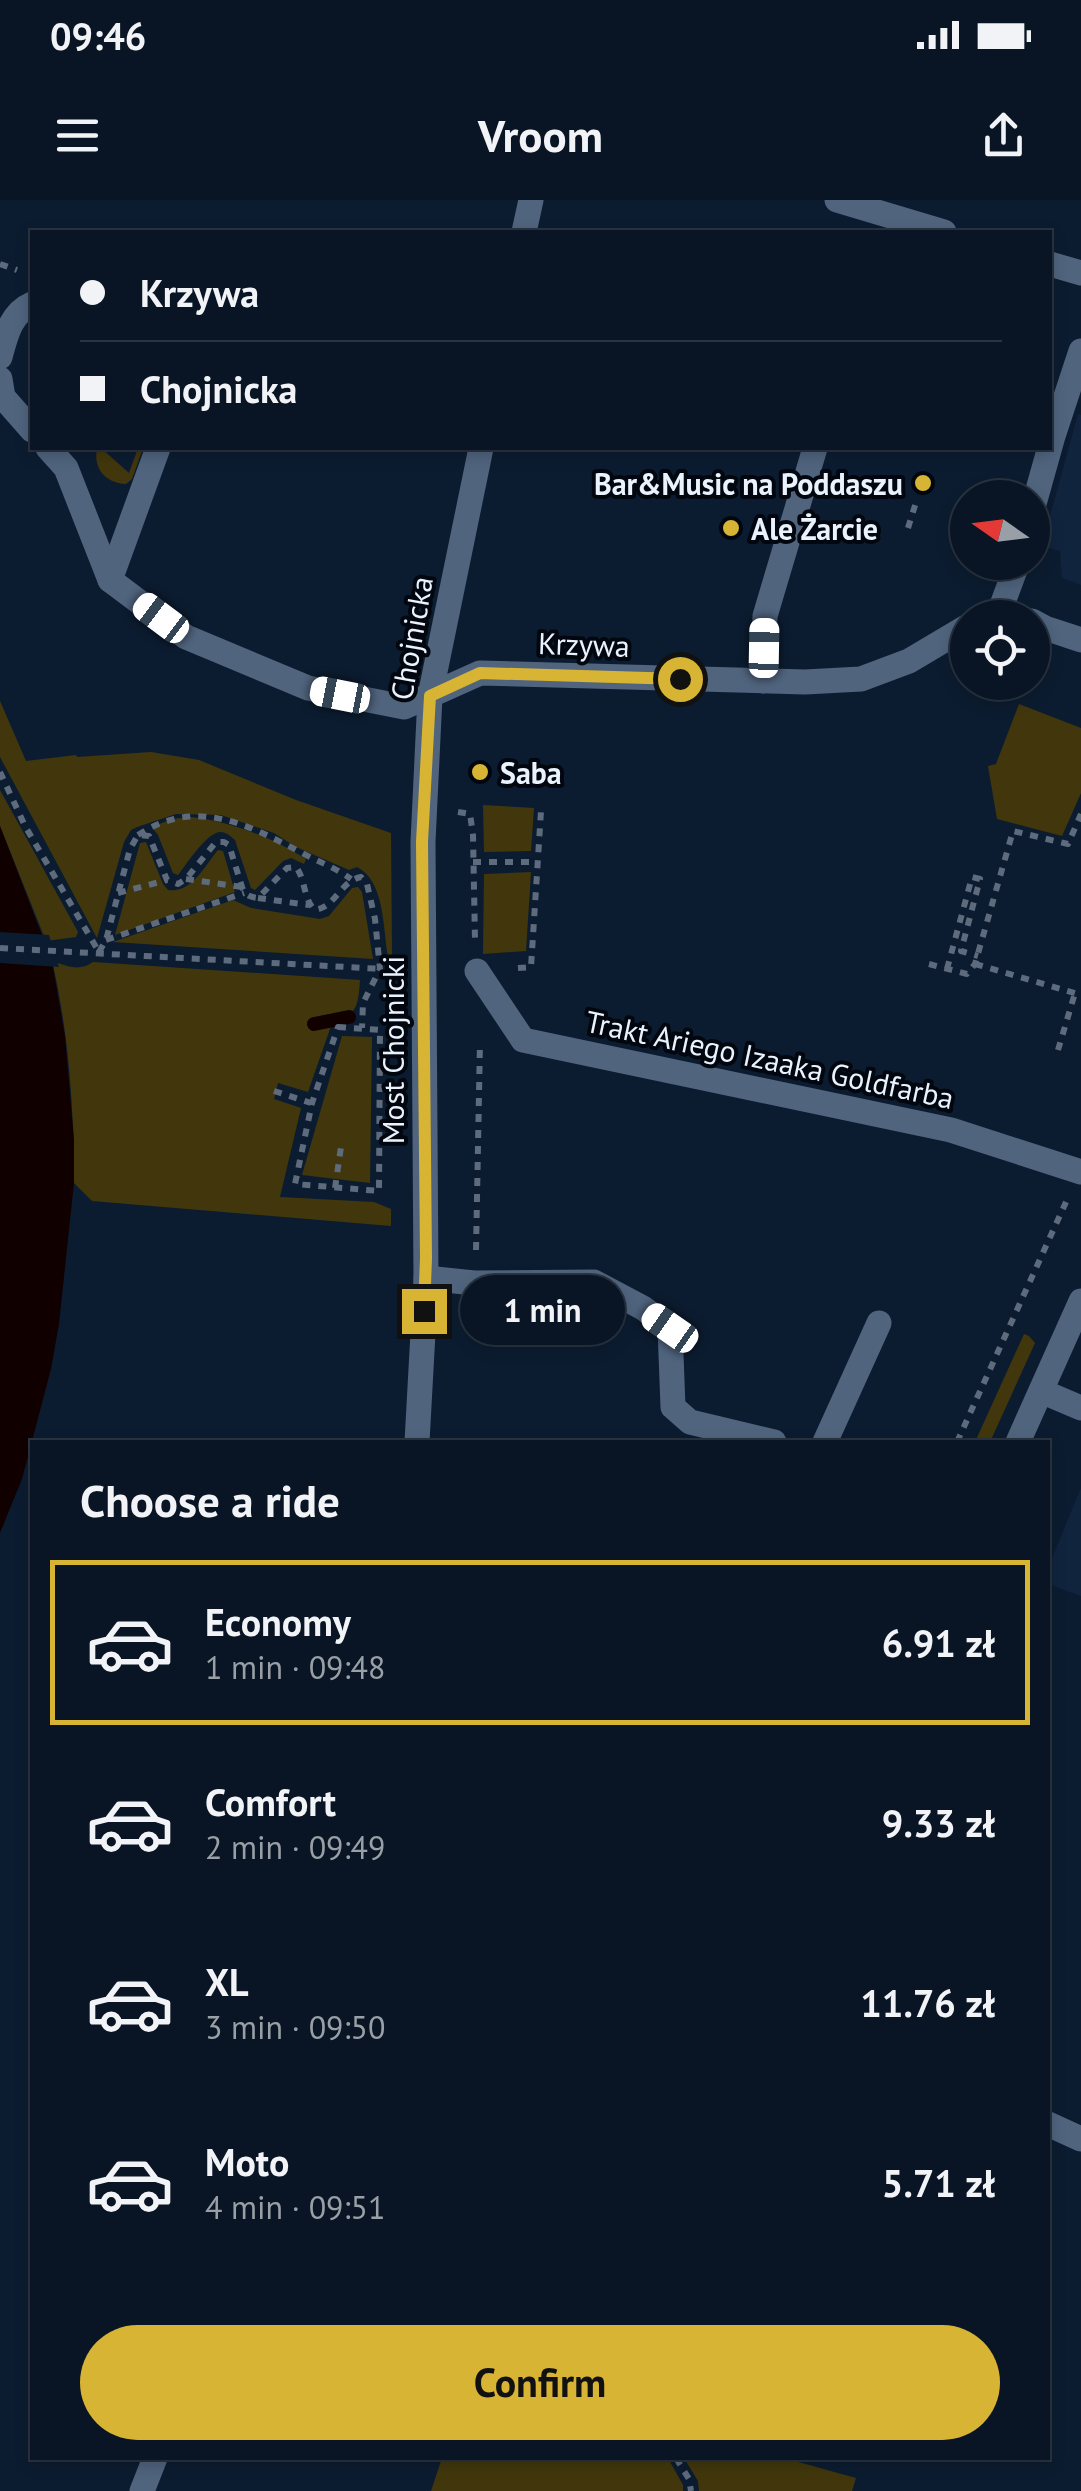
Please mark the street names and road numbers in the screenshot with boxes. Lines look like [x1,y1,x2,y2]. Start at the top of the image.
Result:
street label: Chojnicka [381,573,441,703]
street label: Krzywa [537,623,631,665]
street label: Most Chojnicki [373,956,412,1144]
street label: Trakt Ariego Izaaka Goldfarba [582,1001,958,1117]

